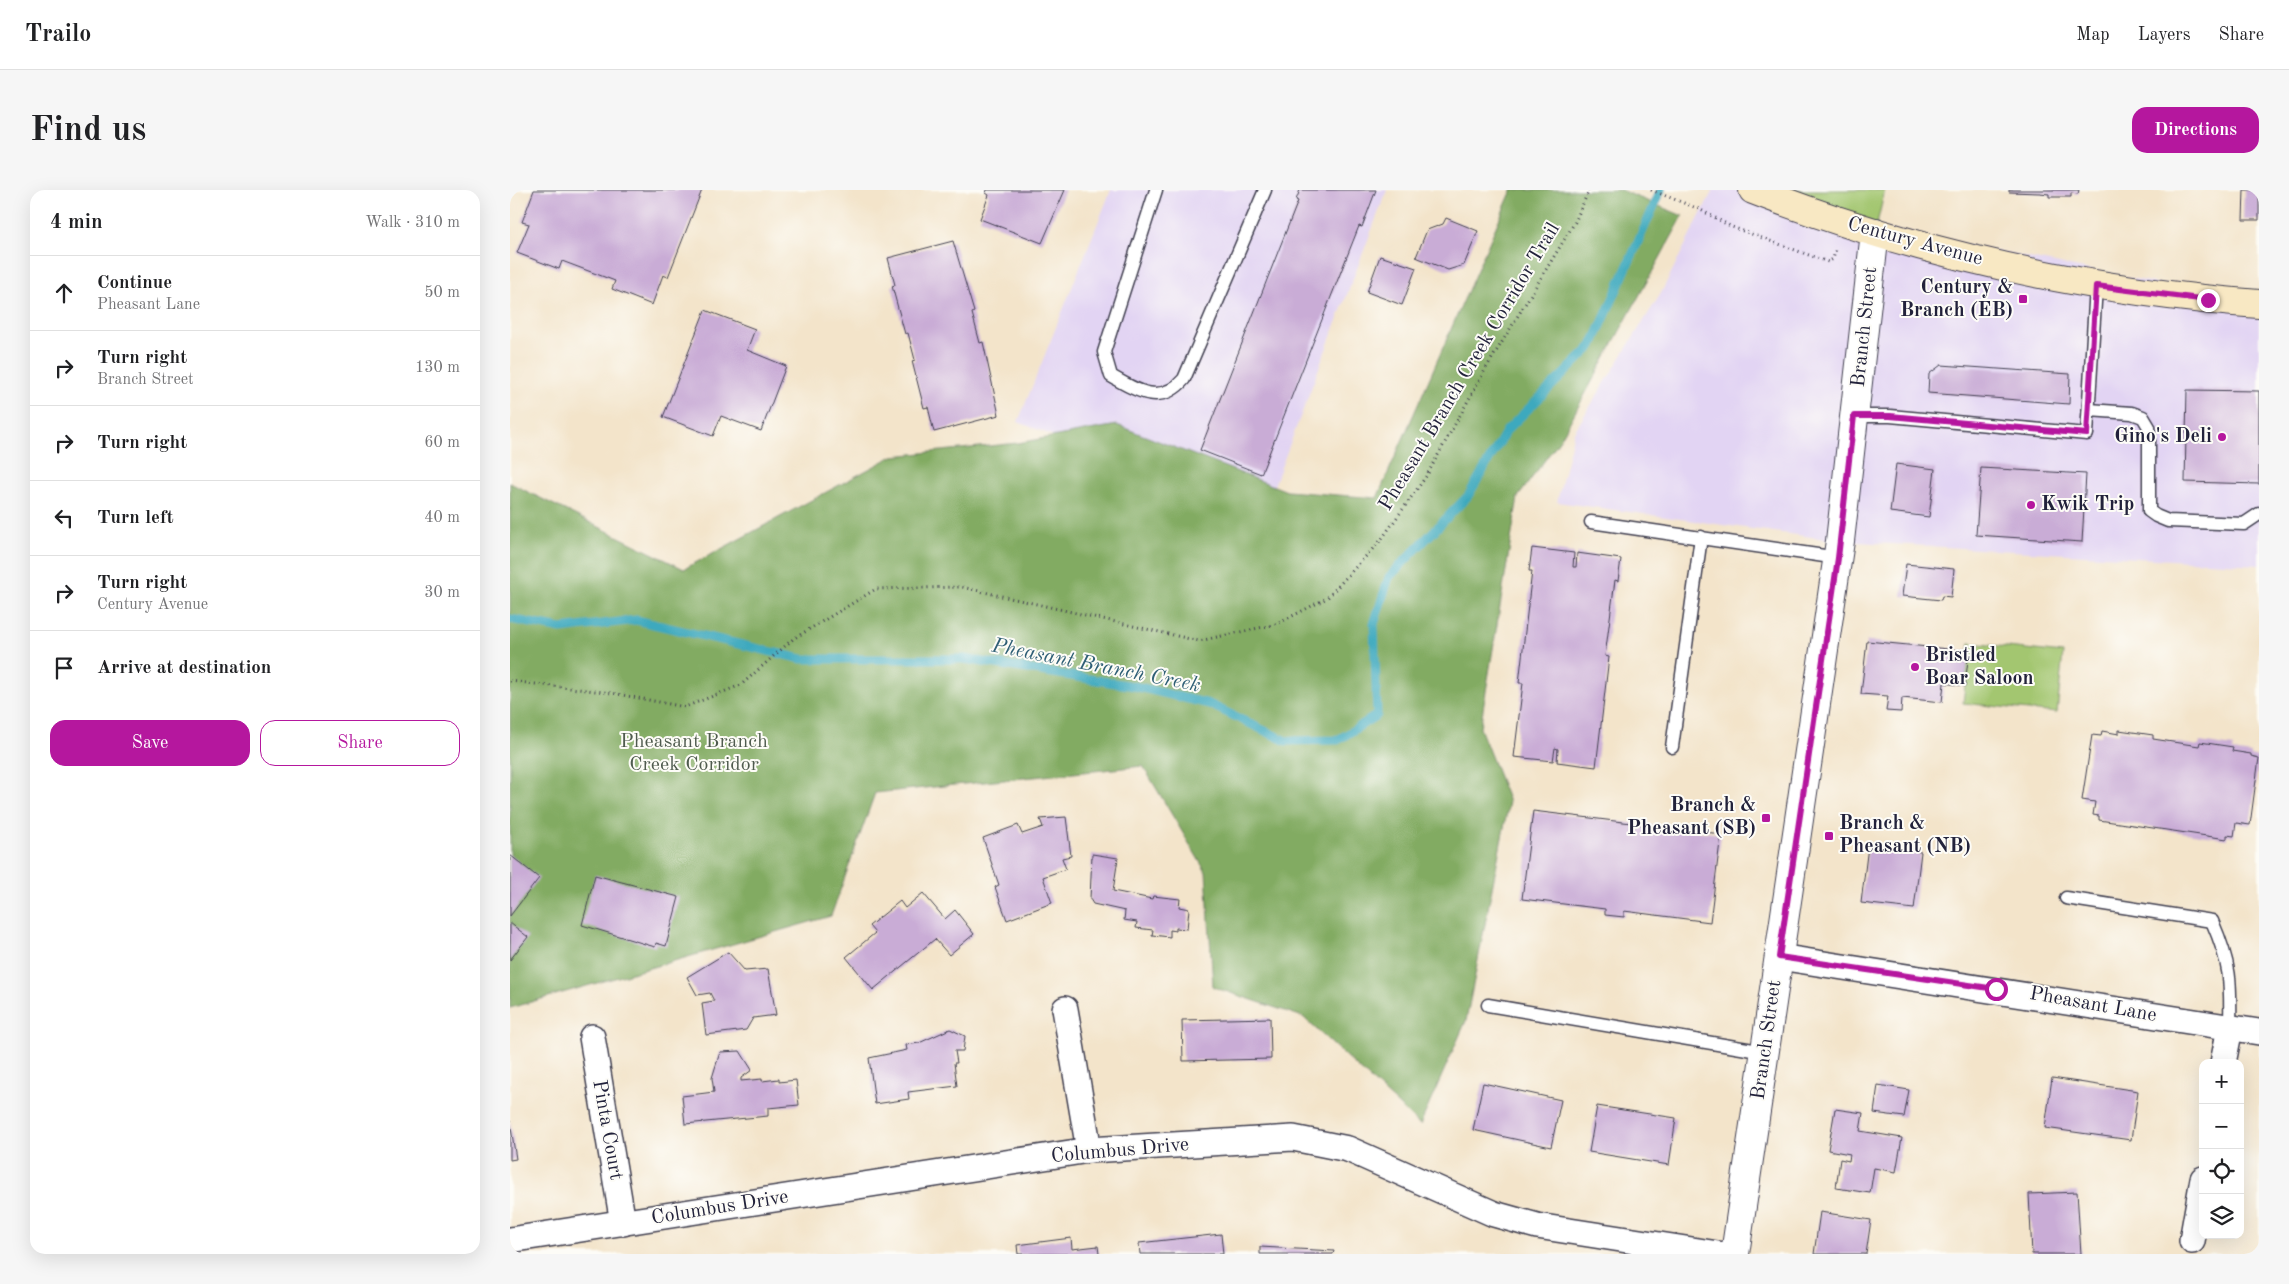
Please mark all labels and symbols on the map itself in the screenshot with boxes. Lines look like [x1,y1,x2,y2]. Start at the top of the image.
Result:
street label: Century Avenue [1845,214,1985,270]
street label: Pheasant Branch Creek Corridor Trail [1376,220,1564,514]
street label: Branch Street [1849,266,1881,388]
place label: Century & Branch (EB) [1900,278,2013,321]
route end [2197,289,2220,312]
marker: Century & Branch (EB) [2017,293,2029,305]
place label: Gino's Deli [2114,427,2212,447]
marker: Gino's Deli [2216,431,2228,443]
place label: Kwik Trip [2041,495,2134,515]
marker: Kwik Trip [2025,499,2037,511]
water label: Pheasant Branch Creek [989,635,1202,697]
place label: Bristled Boar Saloon [1925,646,2034,689]
marker: Bristled Boar Saloon [1909,661,1921,673]
park label: Pheasant Branch Creek Corridor [620,732,768,775]
place label: Branch & Pheasant (SB) [1627,796,1756,839]
marker: Branch & Pheasant (SB) [1760,812,1772,824]
place label: Branch & Pheasant (NB) [1839,814,1971,857]
marker: Branch & Pheasant (NB) [1823,830,1835,842]
route start [1985,978,2008,1001]
street label: Branch Street [1749,979,1785,1101]
street label: Pheasant Lane [2028,984,2158,1026]
street label: Pinta Court [588,1078,626,1182]
street label: Columbus Drive [1050,1135,1190,1167]
street label: Columbus Drive [650,1187,790,1229]

